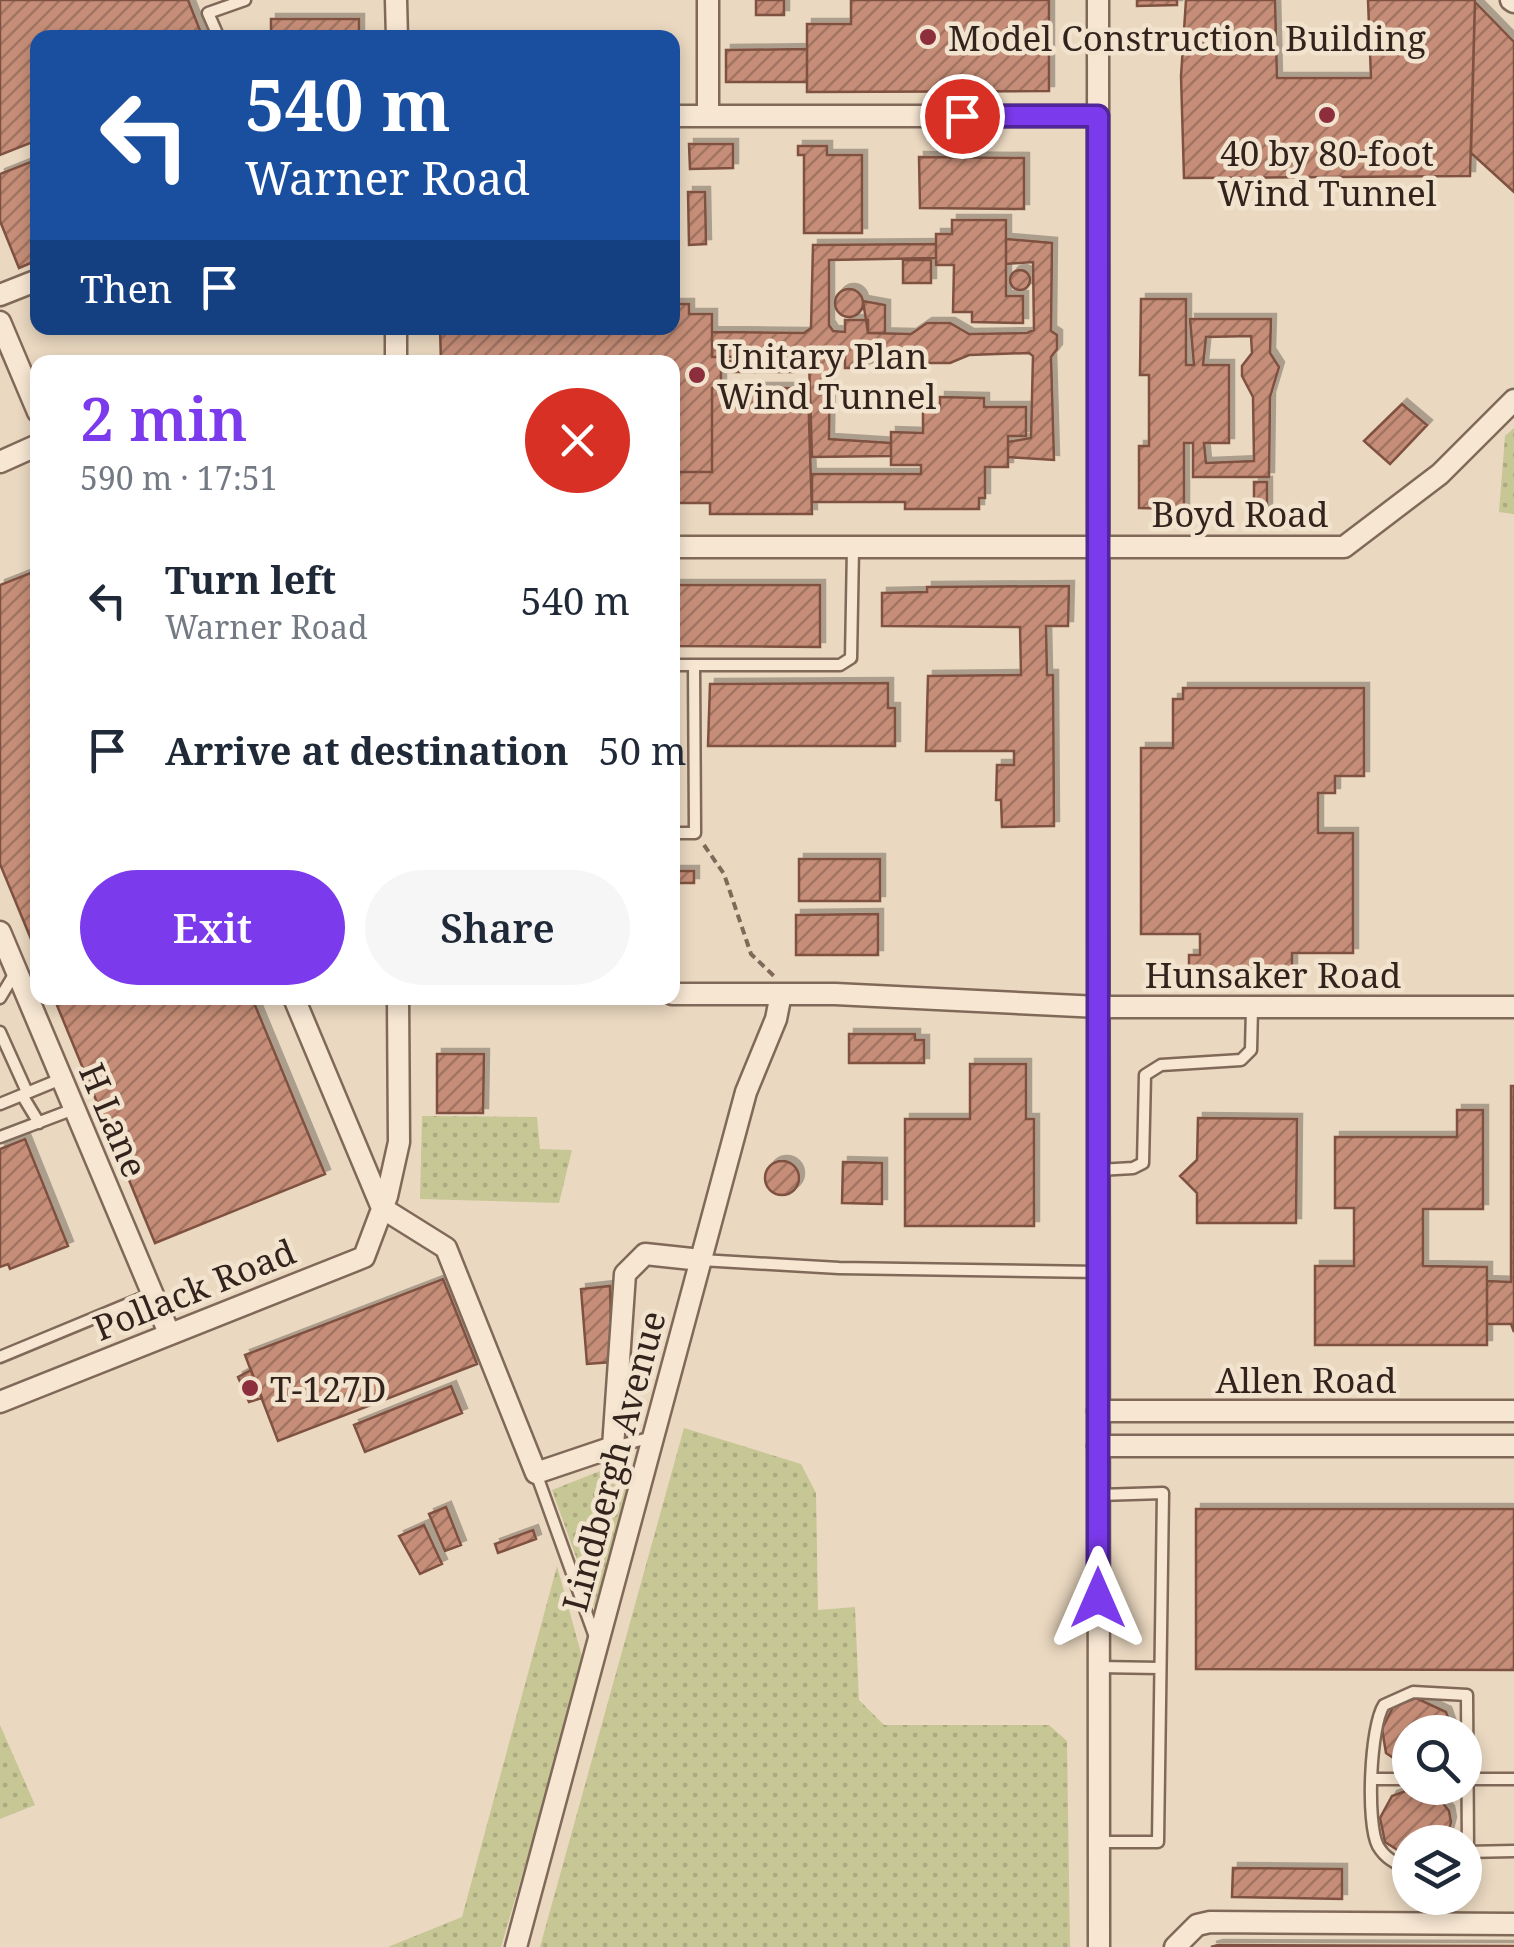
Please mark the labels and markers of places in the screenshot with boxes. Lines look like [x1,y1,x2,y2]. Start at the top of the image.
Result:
place label: Model Construction Building [948,14,1426,61]
marker: Model Construction Building [917,26,939,48]
pin [920,74,1005,159]
marker: 40 by 80-foot Wind Tunnel [1316,104,1338,126]
place label: 40 by 80-foot Wind Tunnel [1217,129,1437,216]
place label: Unitary Plan Wind Tunnel [717,332,937,419]
marker: Unitary Plan Wind Tunnel [686,364,708,386]
place label: T-127D [270,1365,386,1412]
marker: T-127D [239,1377,261,1399]

